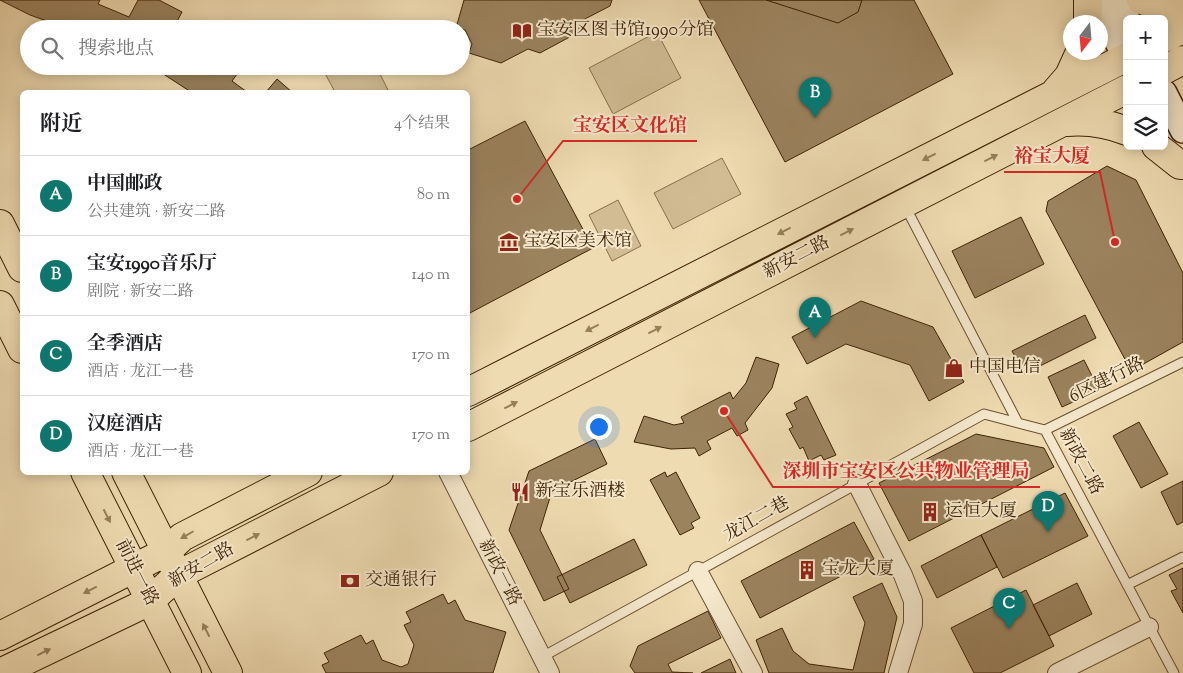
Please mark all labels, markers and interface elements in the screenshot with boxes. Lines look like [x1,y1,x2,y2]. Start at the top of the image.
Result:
north arrow [1063,15,1108,60]
map controls [1123,15,1168,150]
button: + [1123,15,1168,60]
place label: 宝安区图书馆1990分馆 [537,18,714,44]
search box [20,20,470,75]
library icon: 宝安区图书馆1990分馆 [511,20,533,42]
icon: search [38,34,66,62]
text: 搜索地点 [78,36,154,63]
button: − [1123,60,1168,105]
pin: B [799,77,831,118]
button: layers [1123,105,1168,150]
callout: 宝安区文化馆 [563,107,697,141]
text: 附近 [40,110,82,140]
text: 4个结果 [394,113,450,136]
text: 宝安区文化馆 [573,113,687,140]
callout: 裕宝大厦 [1004,138,1100,172]
text: 裕宝大厦 [1014,144,1090,171]
one-way arrow [922,153,936,161]
one-way arrow [984,154,999,162]
text: 中国邮政 [87,171,163,198]
text: A [50,184,63,207]
text: 80 m [417,184,450,207]
text: 公共建筑 · 新安二路 [87,201,226,224]
one-way arrow [777,227,791,235]
one-way arrow [840,228,854,236]
place label: 宝安区美术馆 [524,229,632,255]
street label: 新安二路 [759,230,835,286]
museum icon: 宝安区美术馆 [498,231,520,253]
text: 宝安1990音乐厅 [87,251,217,278]
text: B [51,264,61,287]
text: 140 m [412,264,450,287]
text: 剧院 · 新安二路 [87,281,194,304]
pin: A [799,297,831,338]
one-way arrow [585,324,599,332]
one-way arrow [648,326,663,334]
text: 全季酒店 [87,331,163,358]
text: C [50,344,62,367]
text: 170 m [412,344,450,367]
street label: 6区建行路 [1065,352,1149,410]
place label: 中国电信 [969,355,1041,381]
shop icon: 中国电信 [943,357,965,379]
text: 酒店 · 龙江一巷 [87,361,194,384]
one-way arrow [504,401,518,409]
text: 汉庭酒店 [87,411,163,438]
your location [586,414,612,440]
text: D [50,424,62,447]
text: 170 m [412,424,450,447]
street label: 新政二路 [1052,424,1108,500]
text: 酒店 · 龙江一巷 [87,441,194,464]
callout: 深圳市宝安区公共物业管理局 [773,453,1040,487]
text: 深圳市宝安区公共物业管理局 [782,459,1030,486]
place label: 新宝乐酒楼 [535,479,625,505]
restaurant icon: 新宝乐酒楼 [509,481,531,503]
street label: 龙江二巷 [719,491,795,549]
pin: D [1032,491,1064,532]
place label: 运恒大厦 [945,499,1017,525]
building icon: 运恒大厦 [919,501,941,523]
one-way arrow [103,509,111,523]
one-way arrow [181,530,194,539]
one-way arrow [246,533,260,541]
street label: 前进一路 [108,535,164,611]
street label: 新政一路 [471,535,527,611]
street label: 新安二路 [164,537,240,595]
place label: 宝龙大厦 [822,557,894,583]
building icon: 宝龙大厦 [796,559,818,581]
place label: 交通银行 [365,568,437,594]
bank icon: 交通银行 [339,570,361,592]
one-way arrow [83,586,97,594]
pin: C [993,588,1025,629]
one-way arrow [202,622,210,637]
one-way arrow [37,648,51,656]

